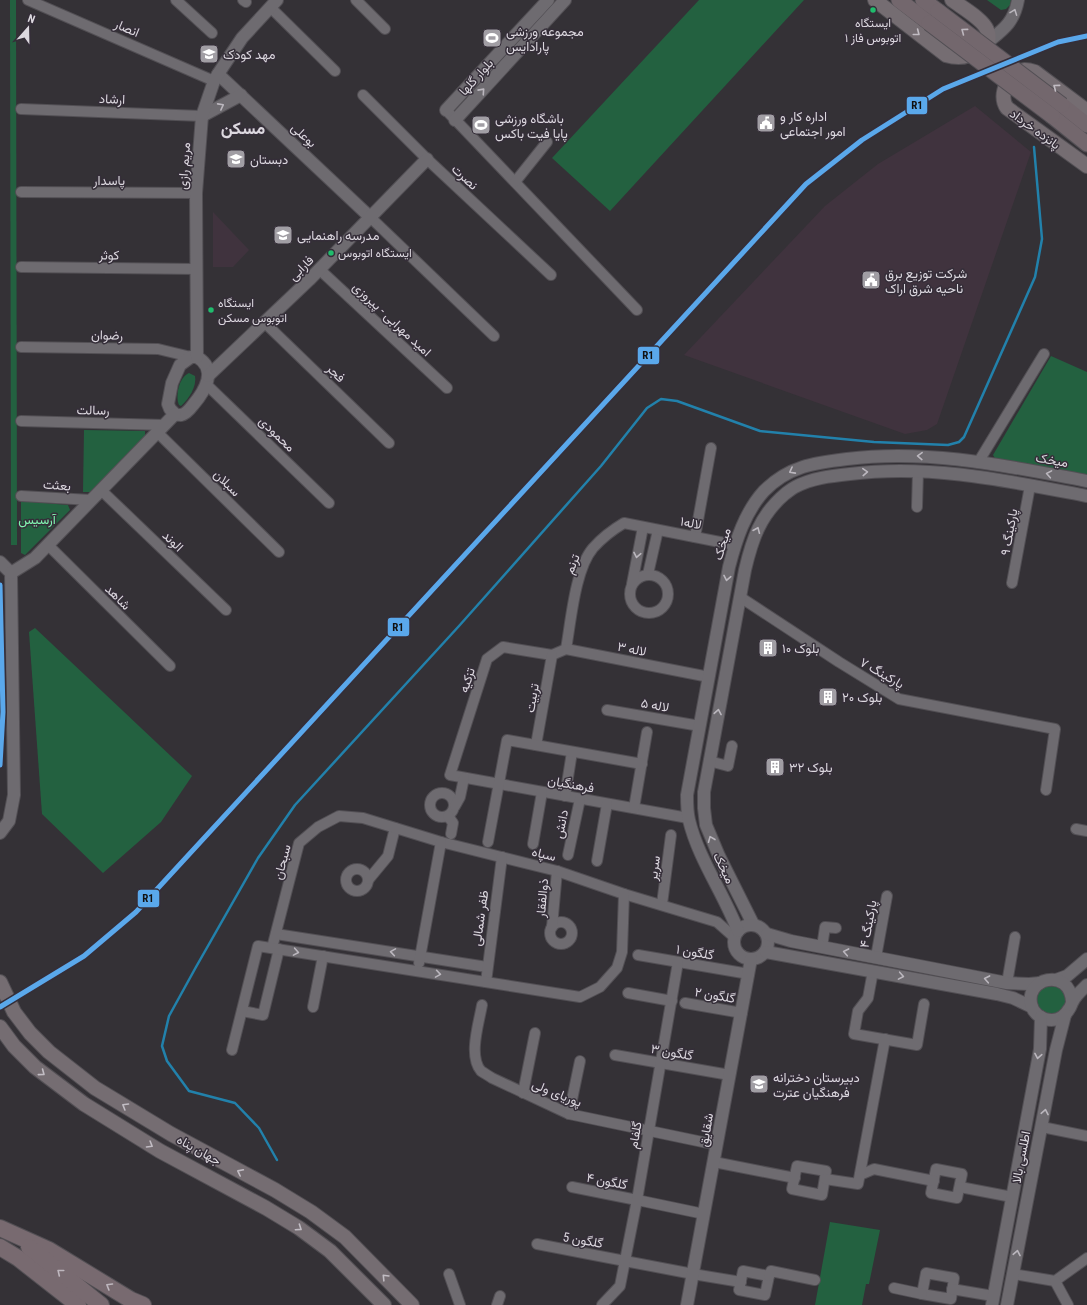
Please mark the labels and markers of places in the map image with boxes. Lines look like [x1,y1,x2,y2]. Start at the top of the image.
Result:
marker: ایستگاه اتوبوس فاز ۱ [868,5,878,15]
place label: ایستگاه اتوبوس فاز ۱ [845,16,901,46]
place label: مجموعه ورزشی پارادایس [506,24,584,56]
sports icon: مجموعه ورزشی پارادایس [481,27,503,49]
school or university icon: مهد کودک [198,43,220,65]
place label: مهد کودک [223,47,275,63]
place label: اداره کار و امور اجتماعی [780,109,846,140]
place label: باشگاه ورزشی پایا فیت باکس [495,111,568,143]
public building icon: اداره کار و امور اجتماعی [755,112,777,134]
sports icon: باشگاه ورزشی پایا فیت باکس [470,114,492,136]
school or university icon: دبستان [225,148,247,170]
place label: دبستان [250,152,288,168]
school or university icon: مدرسه راهنمایی [272,224,294,246]
place label: مدرسه راهنمایی [297,228,379,244]
place label: ایستگاه اتوبوس [338,246,412,261]
marker: ایستگاه اتوبوس [326,248,336,258]
place label: شرکت توزیع برق ناحیه شرق اراک [885,266,967,297]
public building icon: شرکت توزیع برق ناحیه شرق اراک [860,269,882,291]
place label: ایستگاه اتوبوس مسکن [218,296,287,326]
marker: ایستگاه اتوبوس مسکن [206,305,216,315]
building icon: بلوک ۱۰ [757,637,779,659]
place label: بلوک ۱۰ [782,641,820,657]
building icon: بلوک ۲۰ [817,686,839,708]
place label: بلوک ۲۰ [842,690,883,706]
building icon: بلوک ۳۲ [764,756,786,778]
place label: بلوک ۳۲ [789,760,833,776]
place label: دبیرستان دخترانه فرهنگیان عترت [773,1070,860,1101]
school or university icon: دبیرستان دخترانه فرهنگیان عترت [748,1073,770,1095]

